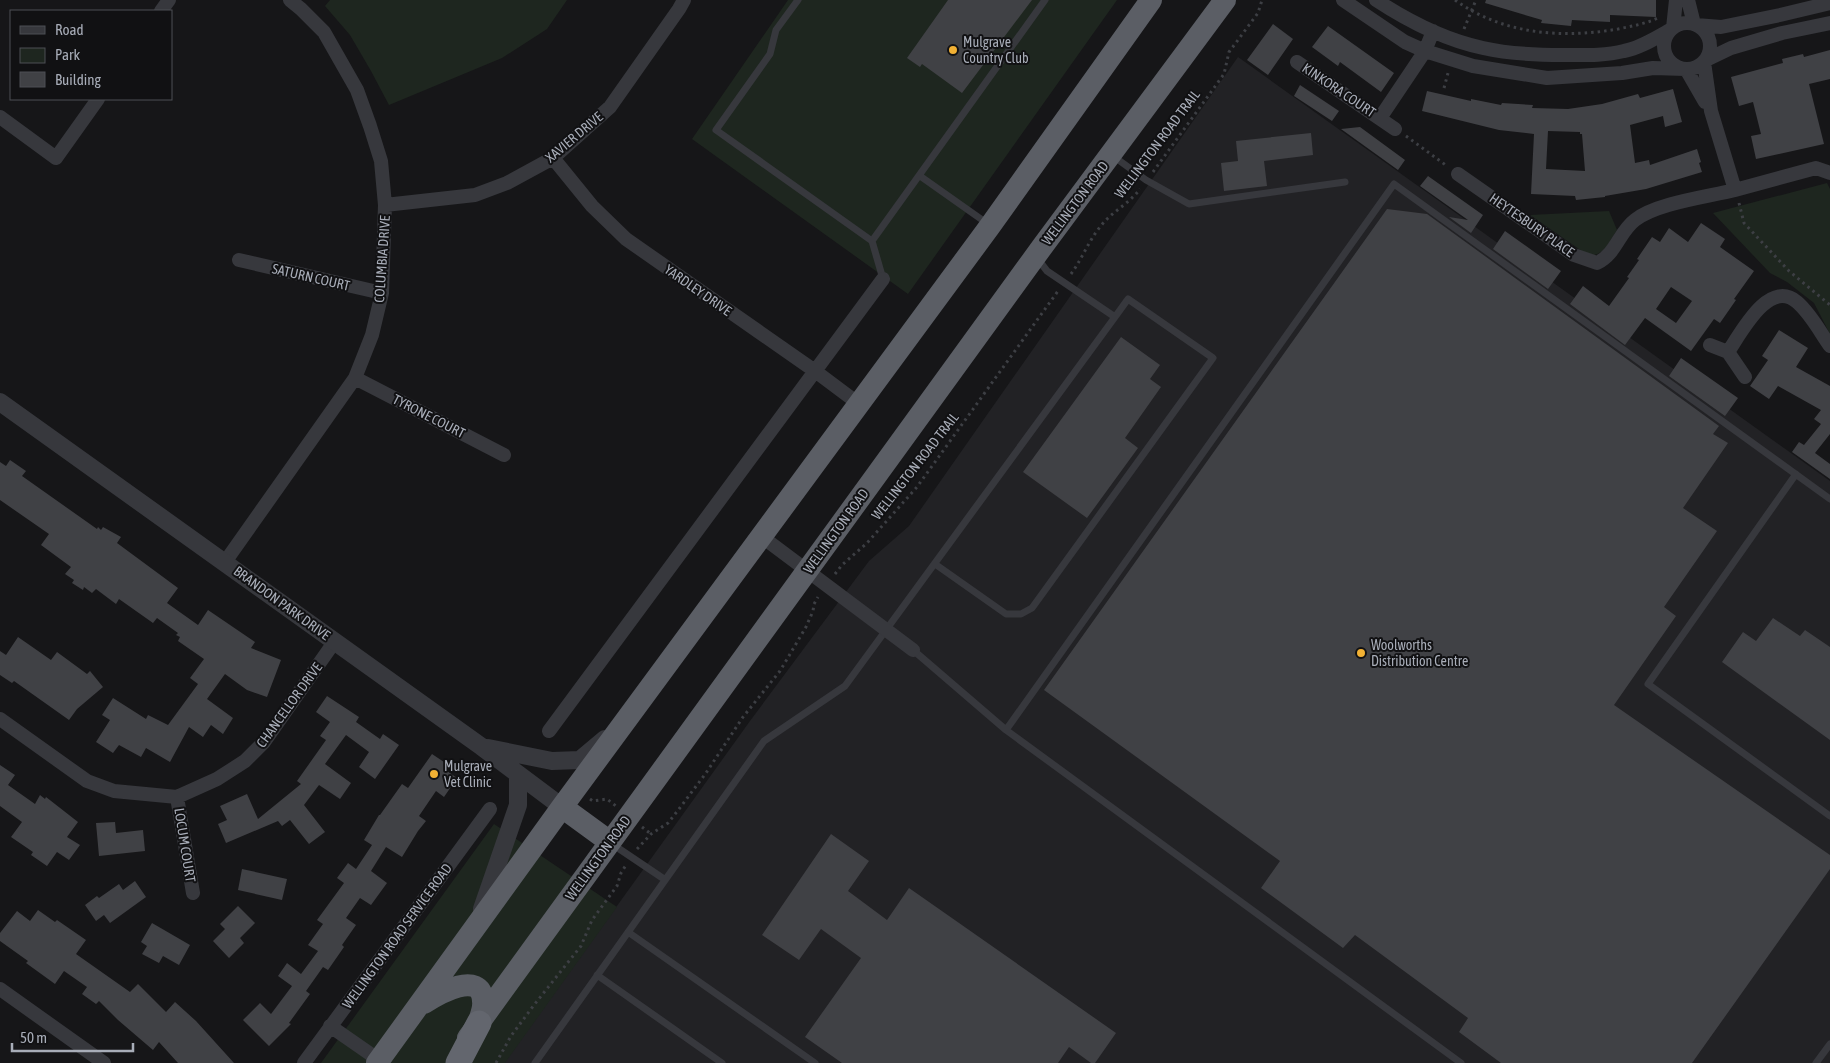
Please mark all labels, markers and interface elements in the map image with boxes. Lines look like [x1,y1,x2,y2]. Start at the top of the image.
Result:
legend [10,10,172,100]
text: Road [55,21,84,38]
place label: Mulgrave Country Club [963,34,1029,66]
marker: Mulgrave Country Club [947,44,959,56]
text: Park [55,46,80,63]
street label: KINKORA COURT [1299,60,1379,120]
text: Building [55,71,101,88]
street label: WELLINGTON ROAD TRAIL [1111,86,1203,201]
street label: XAVIER DRIVE [542,109,606,165]
street label: WELLINGTON ROAD [1038,158,1112,248]
street label: HEYTESBURY PLACE [1487,190,1577,260]
street label: COLUMBIA DRIVE [371,215,393,303]
street label: SATURN COURT [271,260,351,294]
street label: YARDLEY DRIVE [661,261,735,319]
street label: TYRONE COURT [390,391,468,441]
street label: WELLINGTON ROAD TRAIL [868,409,962,523]
street label: WELLINGTON ROAD [800,486,872,576]
street label: BRANDON PARK DRIVE [231,563,333,643]
place label: Woolworths Distribution Centre [1371,637,1468,669]
marker: Woolworths Distribution Centre [1355,647,1367,659]
street label: CHANCELLOR DRIVE [253,660,325,750]
place label: Mulgrave Vet Clinic [444,758,492,790]
marker: Mulgrave Vet Clinic [428,768,440,780]
street label: LOCUM COURT [171,807,199,883]
street label: WELLINGTON ROAD [562,813,634,903]
street label: WELLINGTON ROAD SERVICE ROAD [339,860,455,1012]
scale bar [12,1020,134,1052]
text: 50 m [20,1029,47,1046]

